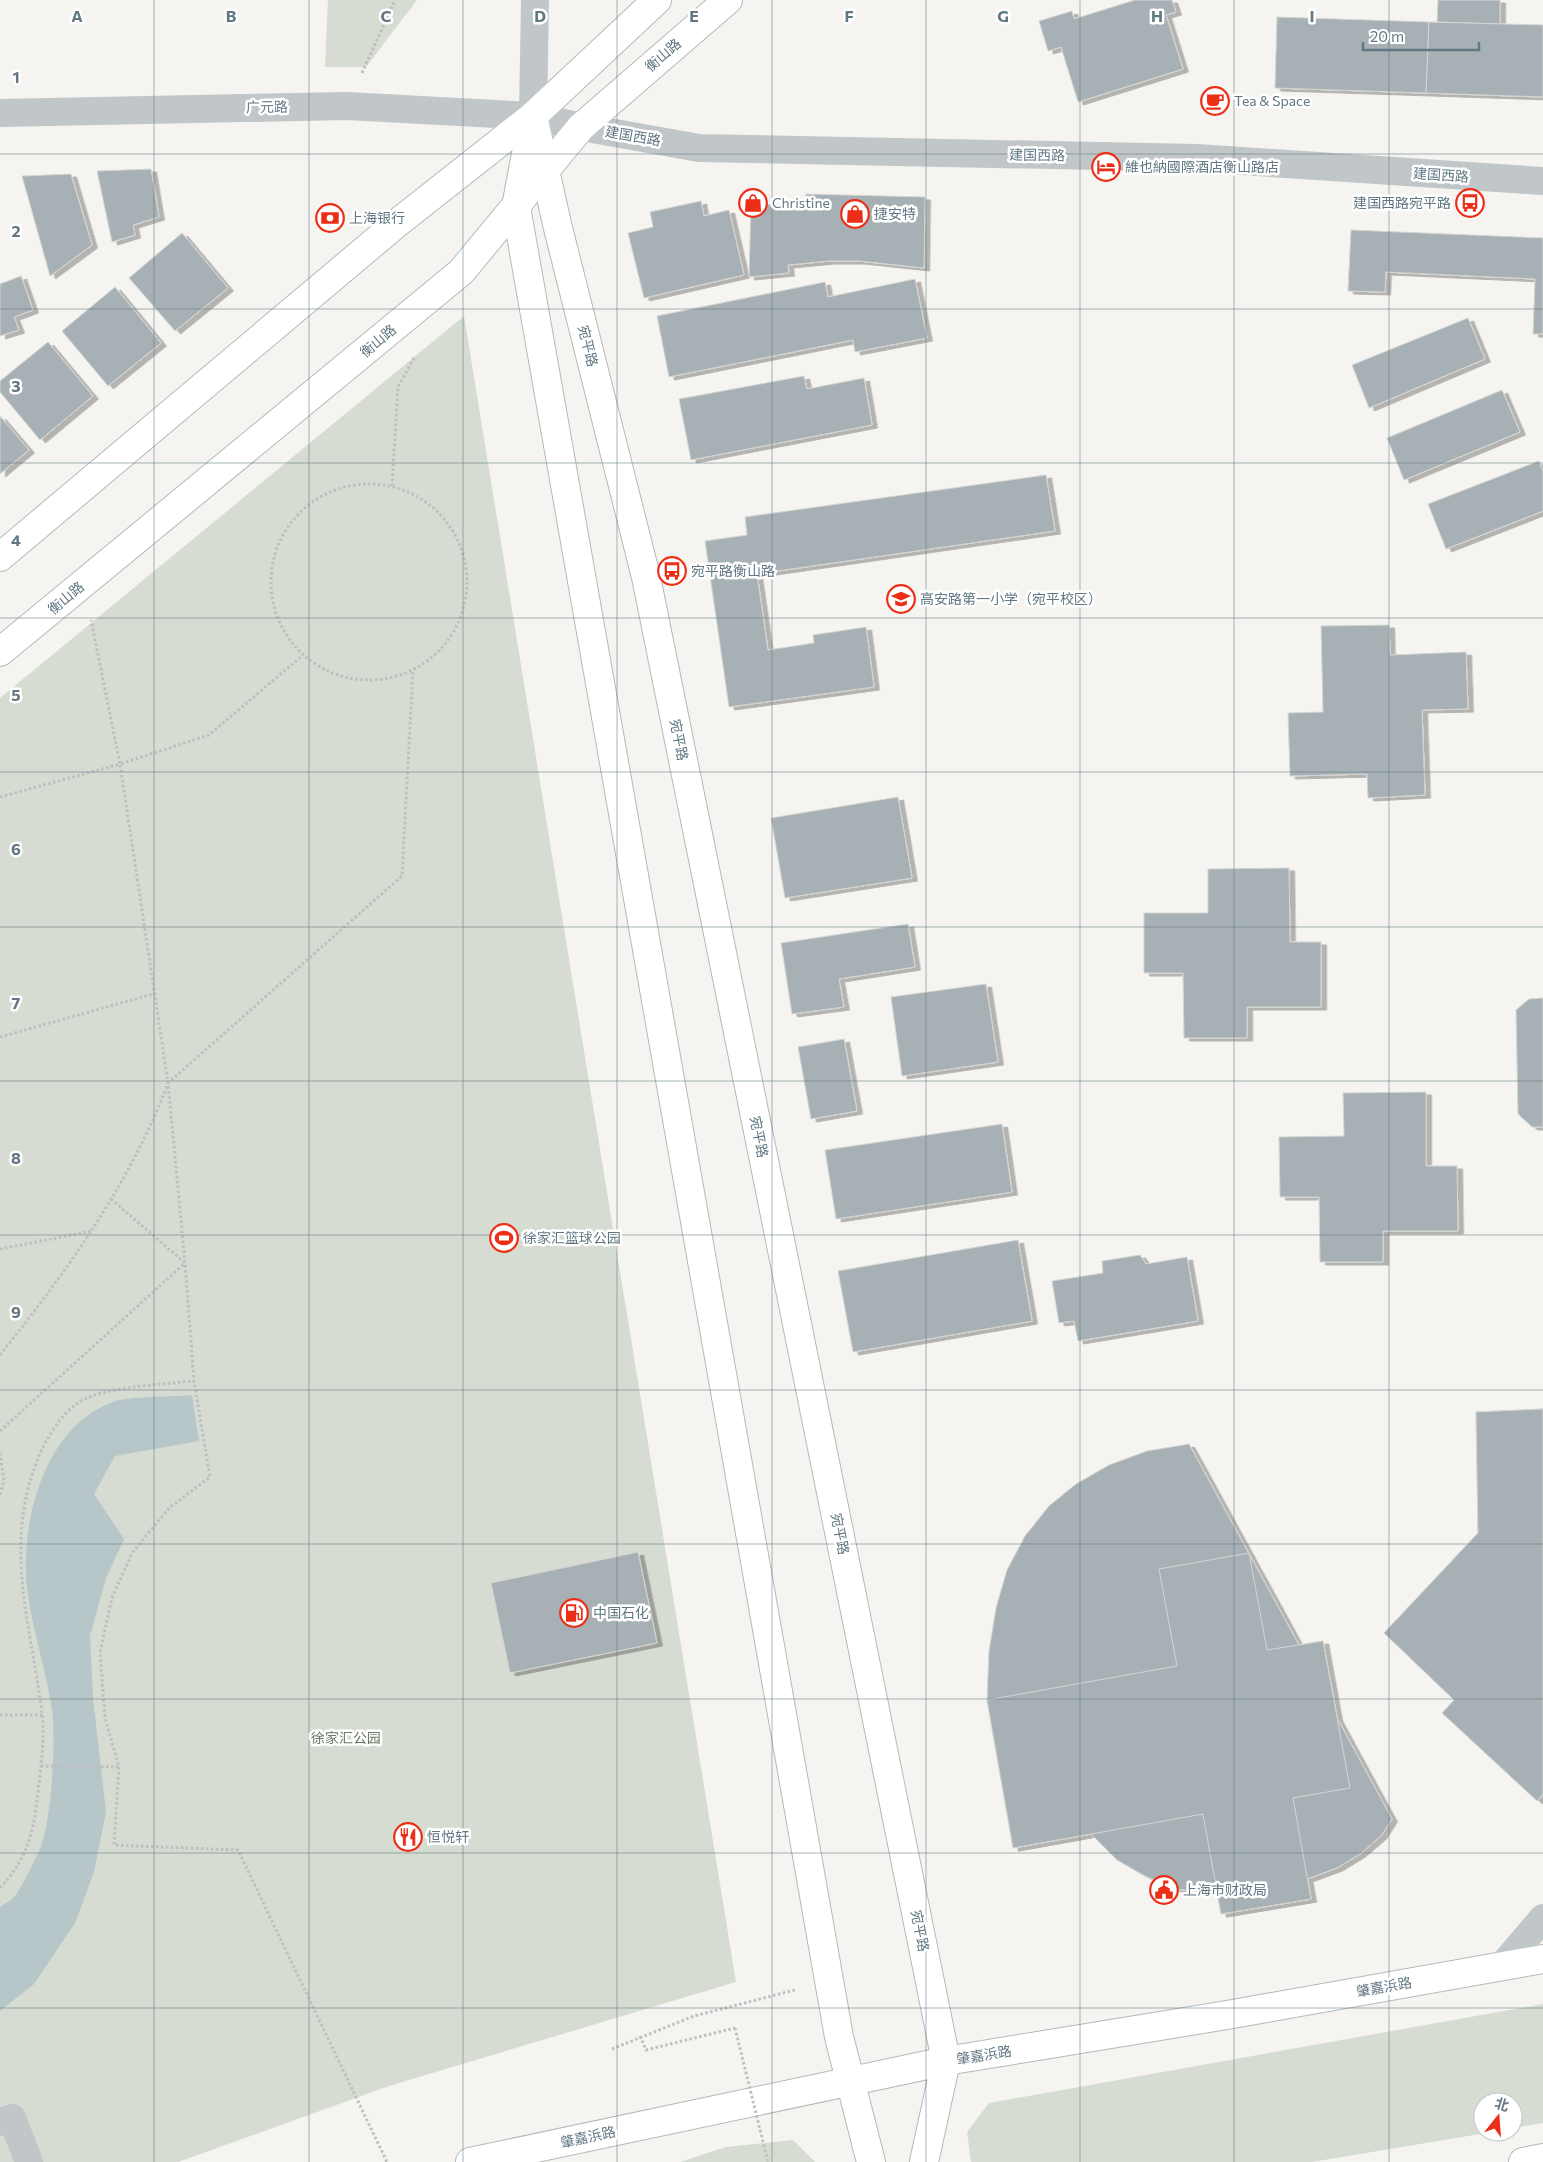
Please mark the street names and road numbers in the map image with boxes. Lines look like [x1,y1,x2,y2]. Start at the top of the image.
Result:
street label: 衡山路 [641,34,684,75]
street label: 广元路 [246,98,288,115]
street label: 建国西路 [604,122,662,149]
street label: 建国西路 [1009,146,1065,163]
street label: 建国西路 [1413,164,1470,185]
street label: 衡山路 [356,321,399,361]
street label: 宛平路 [575,323,602,368]
street label: 衡山路 [44,578,87,618]
street label: 宛平路 [667,718,692,762]
street label: 宛平路 [747,1115,772,1159]
street label: 宛平路 [828,1512,853,1556]
street label: 宛平路 [908,1909,933,1953]
street label: 肇嘉浜路 [1355,1973,1413,2000]
street label: 肇嘉浜路 [955,2042,1013,2067]
street label: 肇嘉浜路 [559,2122,617,2151]

